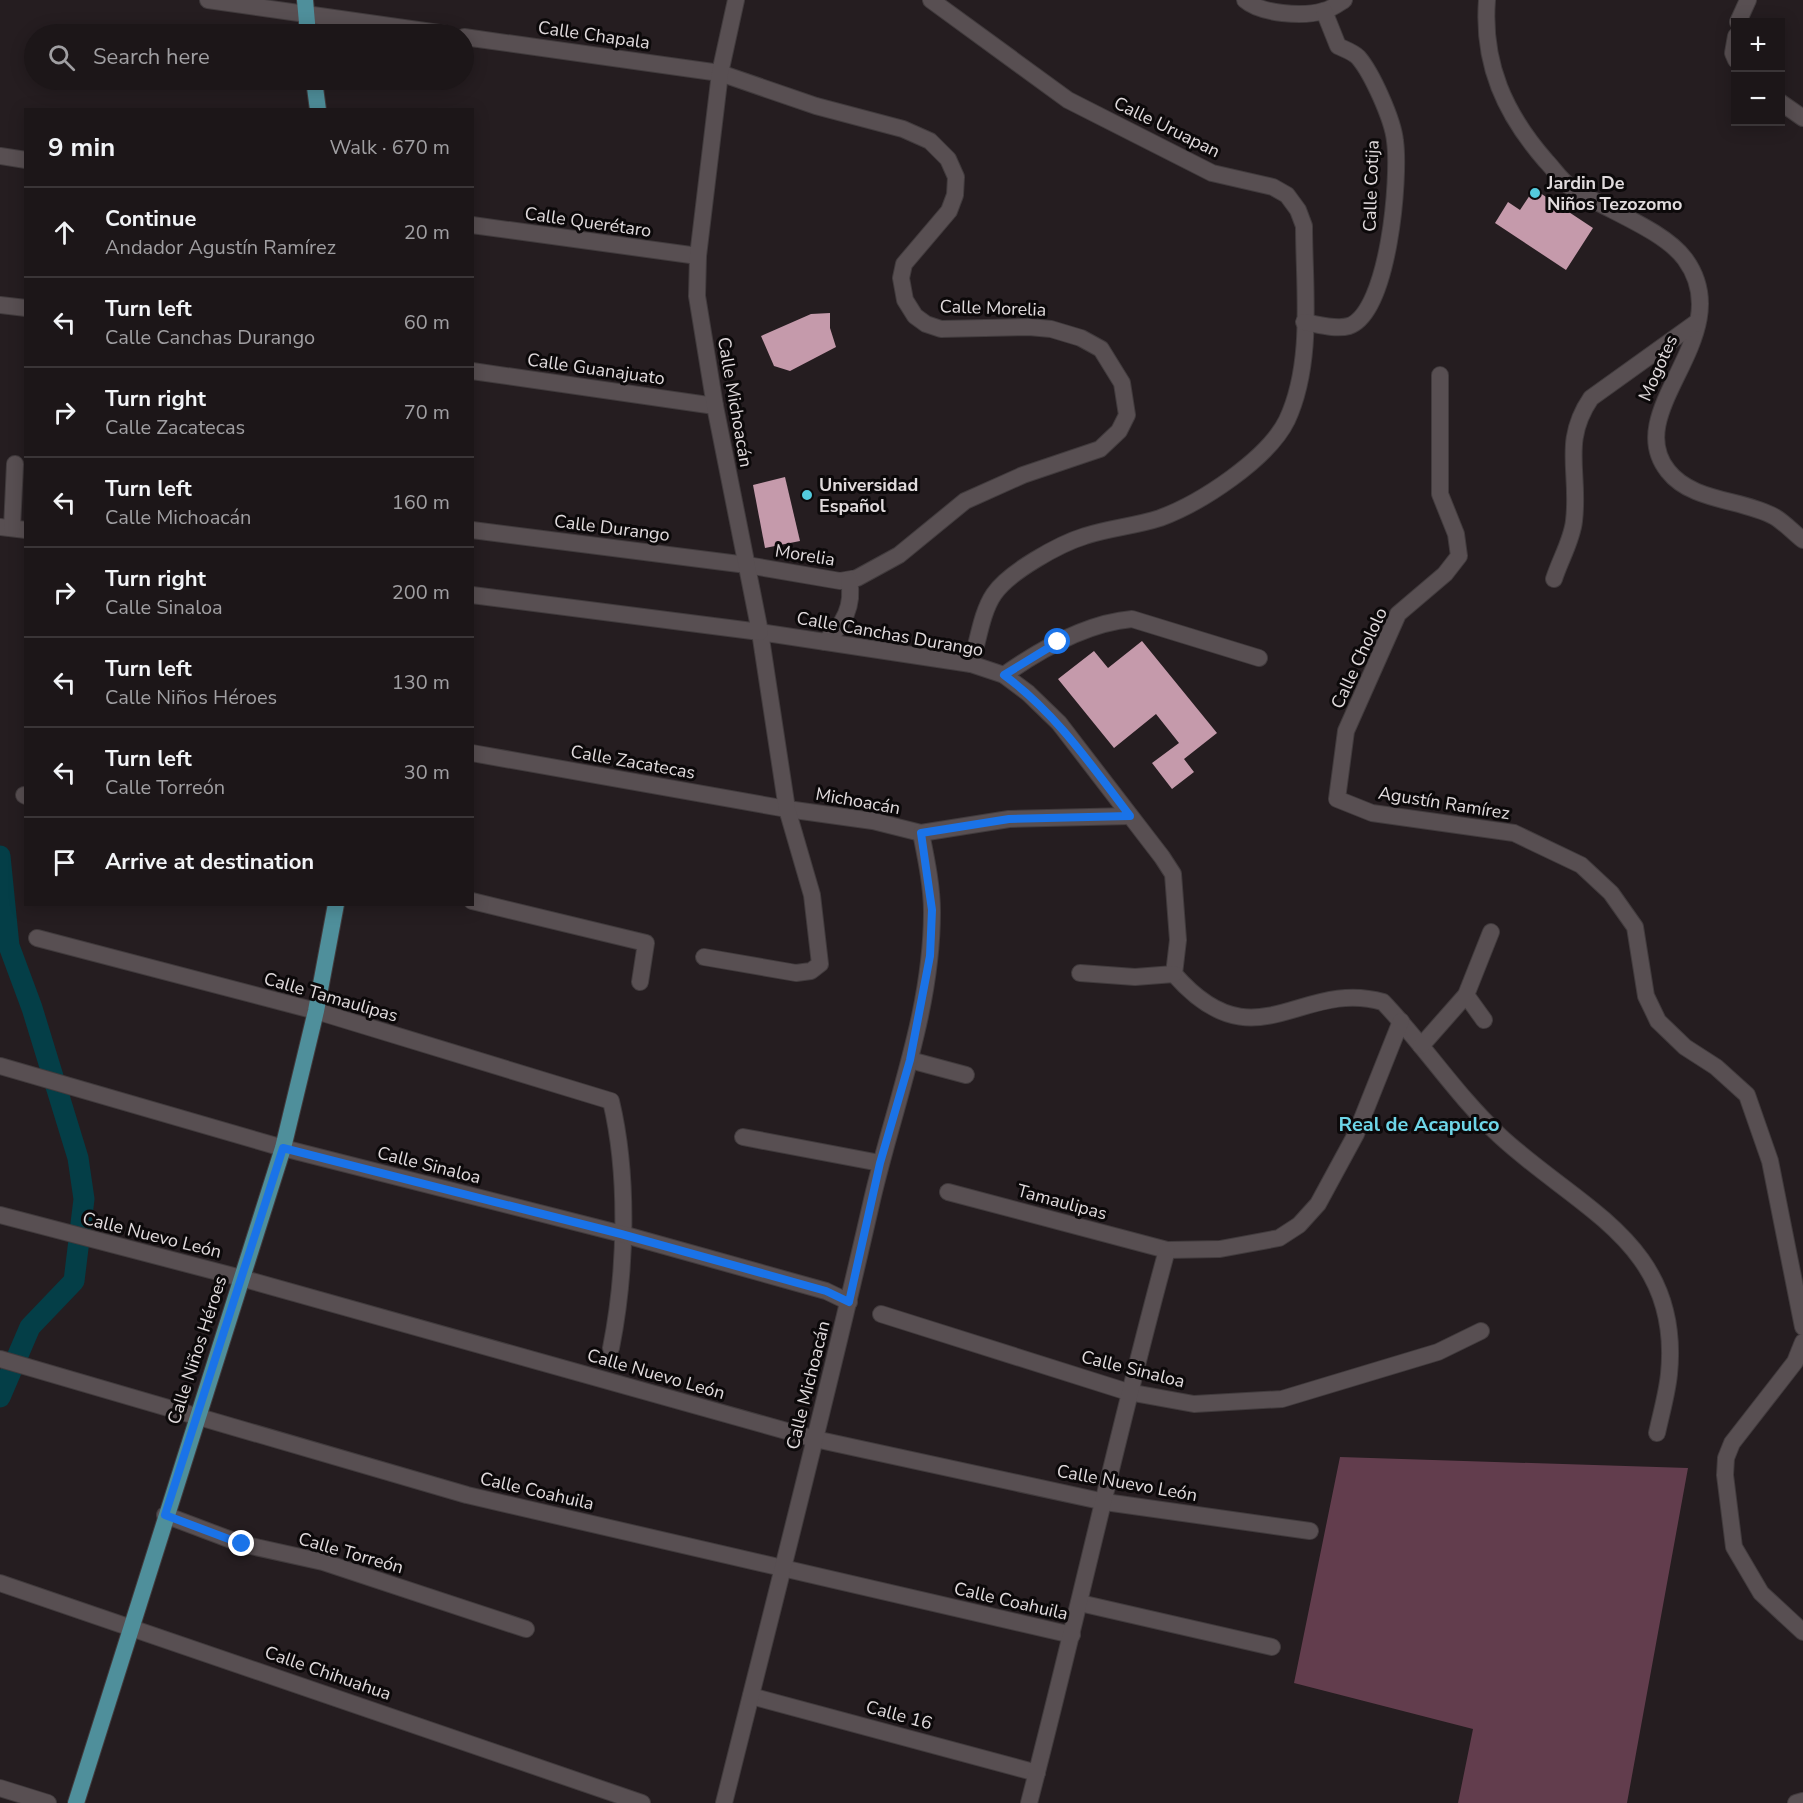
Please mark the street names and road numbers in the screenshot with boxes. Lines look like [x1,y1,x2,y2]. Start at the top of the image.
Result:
street label: Calle Chapala [536,15,652,55]
street label: Calle Uruapan [1110,91,1224,163]
street label: Calle Cotija [1357,140,1385,232]
street label: Calle Querétaro [523,201,653,243]
street label: Calle Morelia [939,294,1047,322]
street label: Mogotes [1633,331,1683,405]
street label: Calle Michoacán [712,335,758,469]
street label: Calle Guanajuato [526,347,666,391]
street label: Calle Durango [553,509,671,547]
street label: Morelia [773,538,837,572]
street label: Calle Chololo [1325,604,1393,712]
street label: Calle Canchas Durango [795,606,985,662]
street label: Calle Zacatecas [569,739,697,785]
street label: Agustín Ramírez [1376,781,1512,825]
street label: Michoacán [814,782,902,820]
street label: Calle Tamaulipas [261,966,401,1028]
street label: Calle Sinaloa [375,1141,483,1189]
street label: Tamaulipas [1014,1178,1110,1226]
street label: Calle Nuevo León [80,1206,224,1264]
street label: Calle Niños Héroes [162,1273,232,1427]
street label: Calle Michoacán [780,1318,836,1452]
street label: Calle Nuevo León [584,1343,728,1405]
street label: Calle Sinaloa [1079,1345,1187,1393]
street label: Calle Nuevo León [1055,1459,1199,1507]
street label: Calle Coahuila [478,1466,596,1516]
street label: Calle Torreón [296,1527,406,1579]
street label: Calle Coahuila [952,1576,1070,1626]
street label: Calle Chihuahua [262,1640,394,1706]
street label: Calle 16 [863,1695,935,1735]

